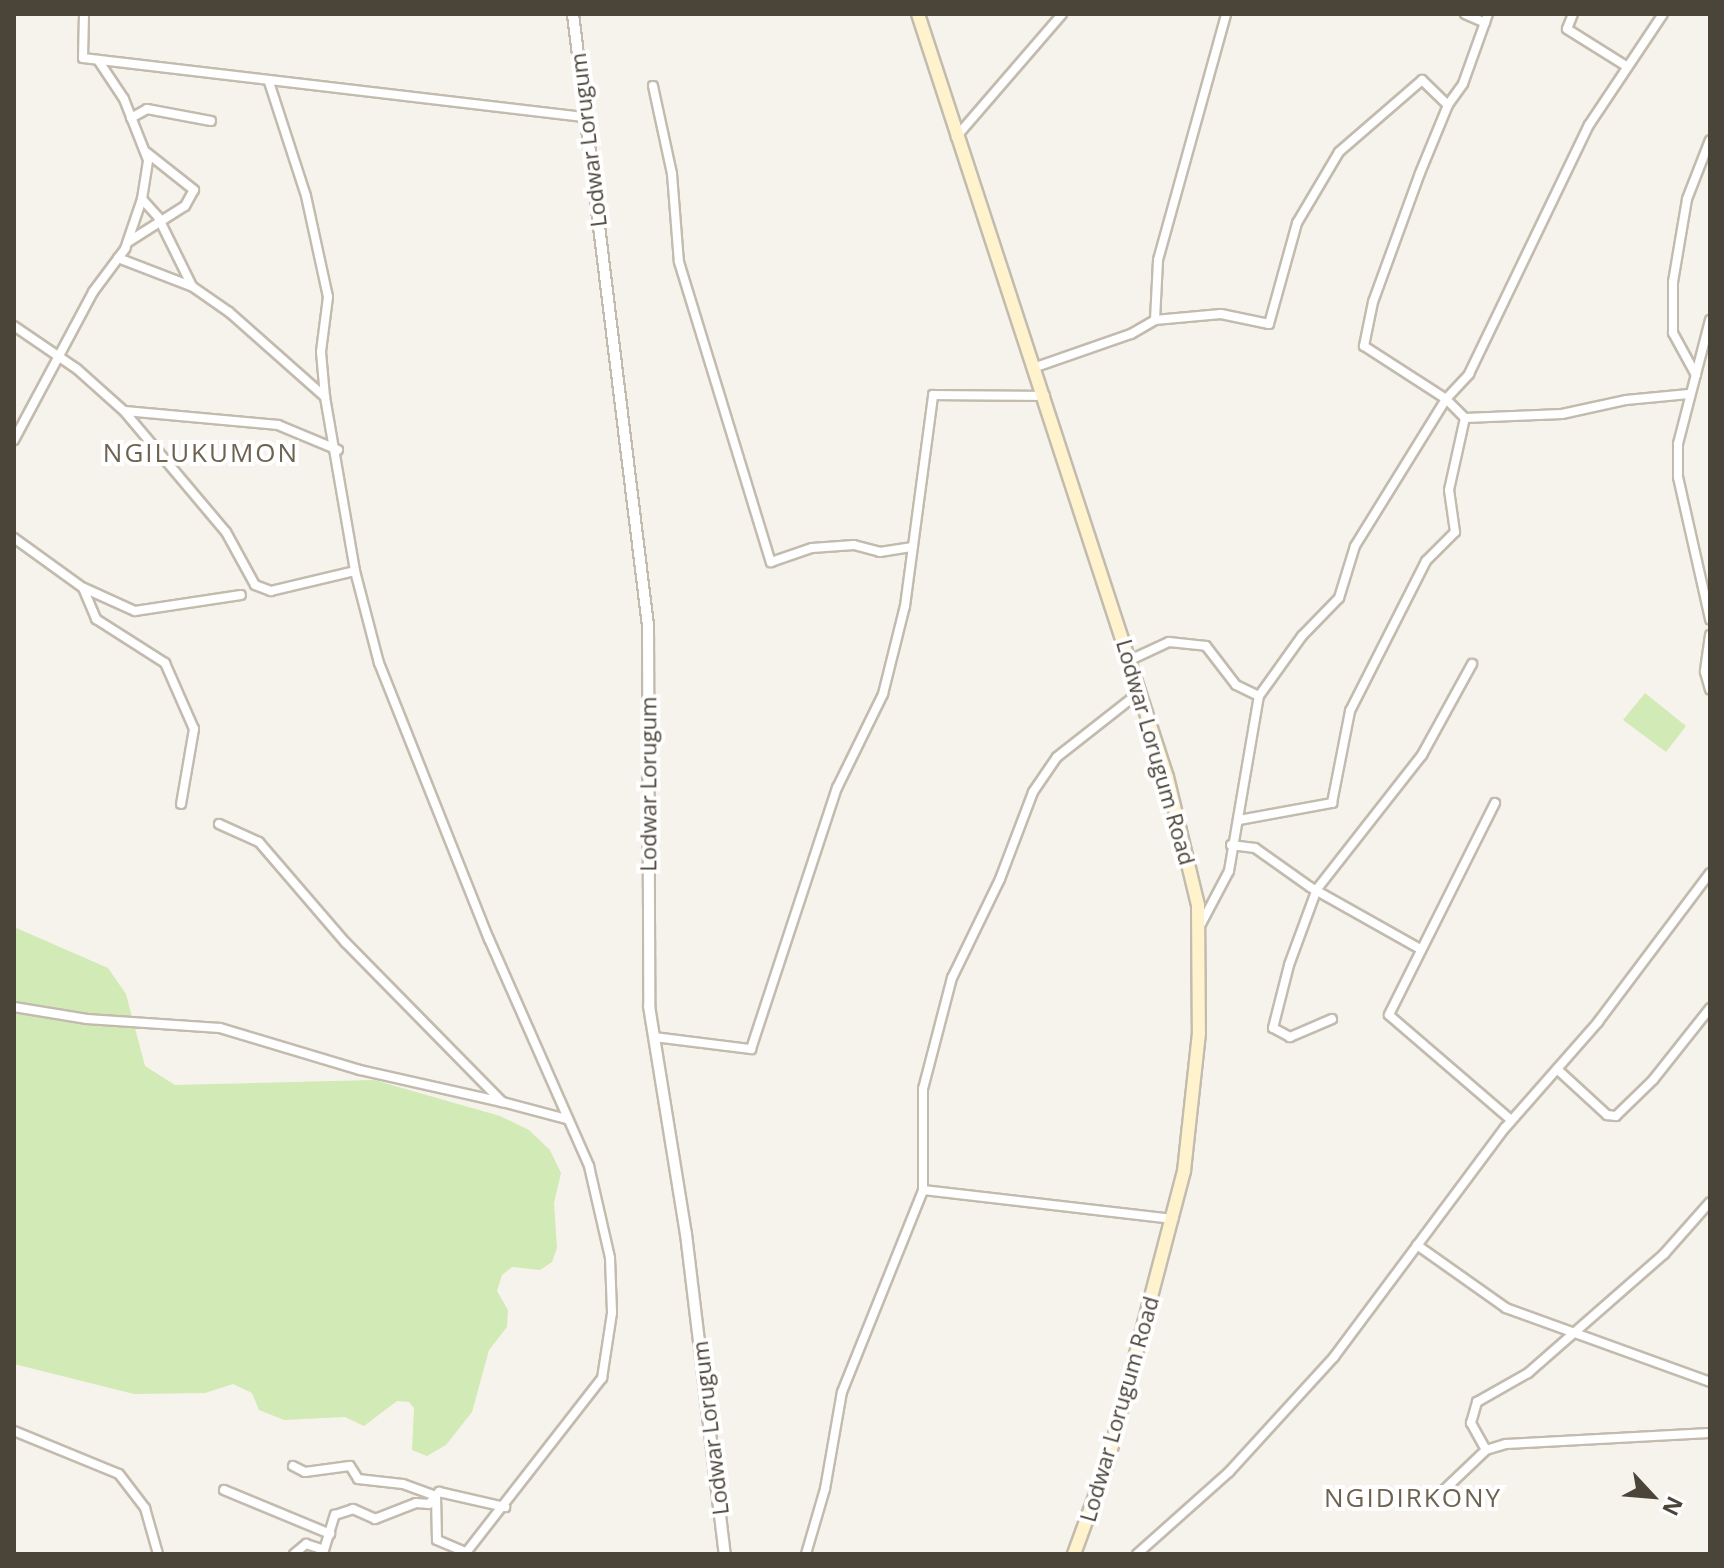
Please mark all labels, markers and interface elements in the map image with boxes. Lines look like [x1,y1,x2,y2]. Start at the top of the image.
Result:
street label: Lodwar Lorugum [564,51,612,229]
district label: NGILUKUMON [103,437,299,469]
street label: Lodwar Lorugum Road [1111,636,1201,868]
street label: Lodwar Lorugum [635,696,661,872]
street label: Lodwar Lorugum Road [1074,1293,1164,1525]
street label: Lodwar Lorugum [686,1339,734,1517]
north arrow [1612,1456,1692,1536]
district label: NGIDIRKONY [1324,1482,1502,1514]
text: N [1656,1492,1691,1521]

